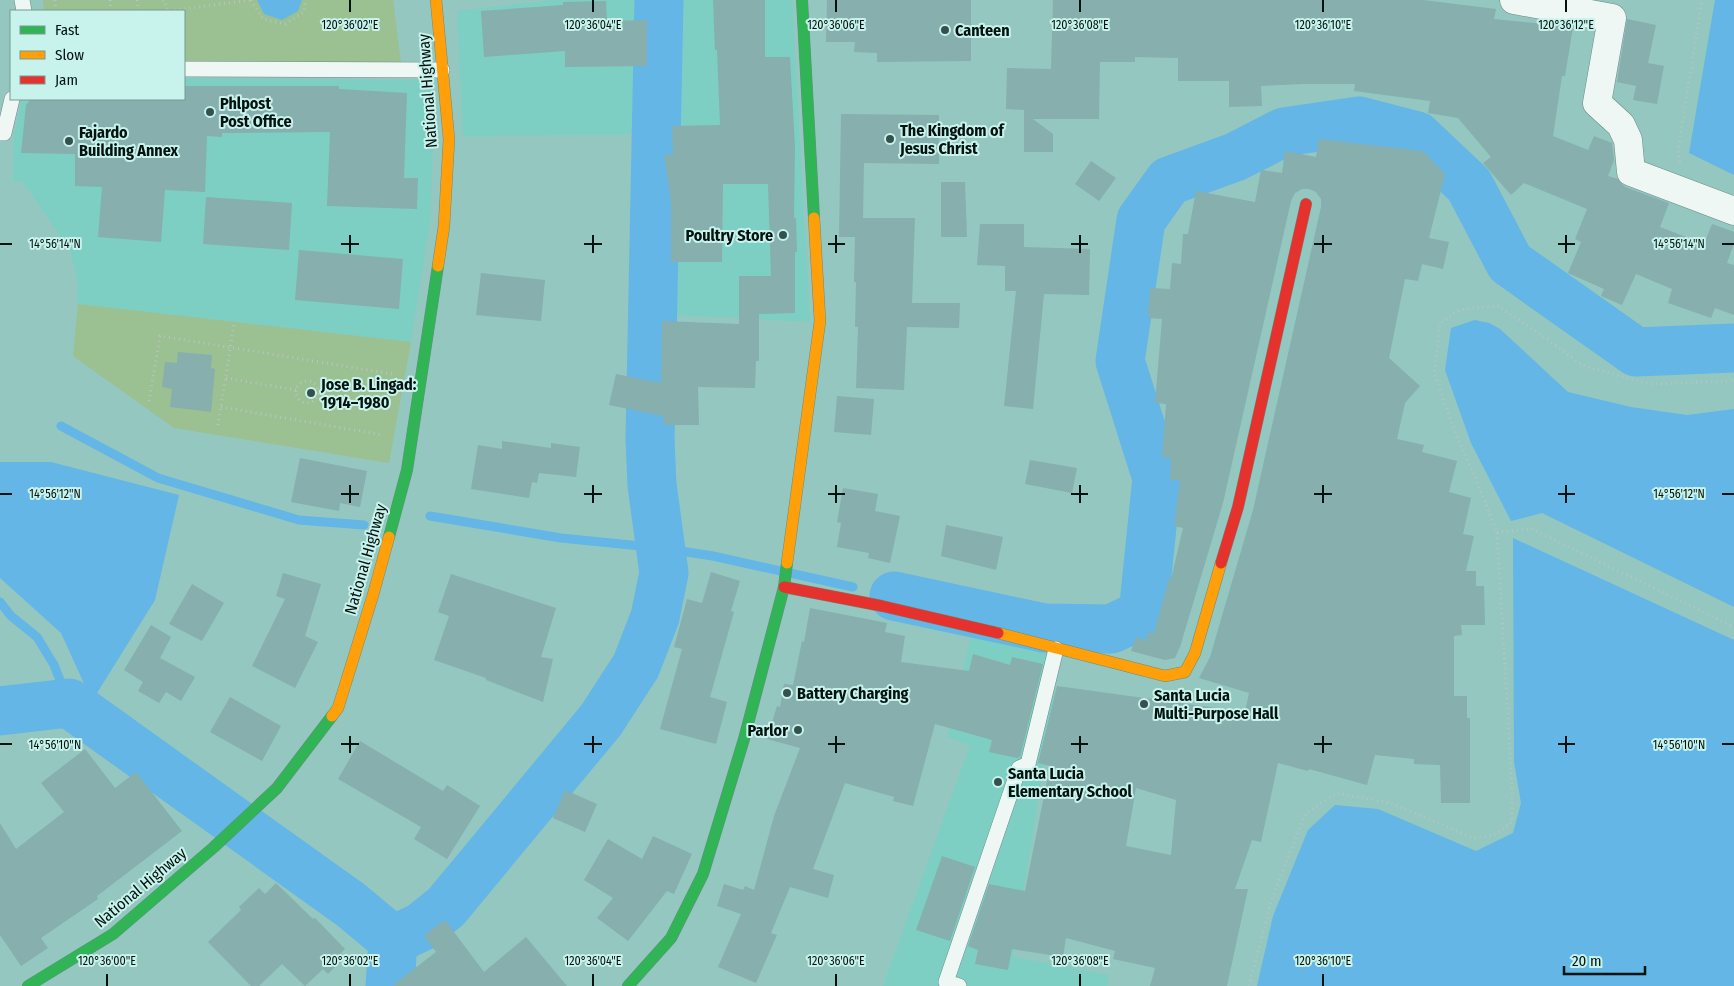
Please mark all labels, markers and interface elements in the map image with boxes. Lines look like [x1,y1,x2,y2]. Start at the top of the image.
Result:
legend [10,10,185,100]
text: 120°36'02"E [322,18,379,32]
text: 120°36'04"E [565,18,622,32]
text: 120°36'06"E [807,18,865,32]
text: 120°36'08"E [1051,18,1109,32]
text: 120°36'10"E [1295,18,1352,32]
text: 120°36'12"E [1538,18,1594,32]
text: Fast [55,21,79,39]
place label: Canteen [955,21,1010,40]
marker: Canteen [939,24,951,36]
street label: National Highway [414,33,441,149]
text: Slow [55,46,84,64]
text: Jam [55,71,78,89]
place label: Phlpost Post Office [220,94,292,131]
marker: Phlpost Post Office [204,106,216,118]
place label: The Kingdom of Jesus Christ [899,121,1005,158]
place label: Fajardo Building Annex [79,123,179,160]
marker: The Kingdom of Jesus Christ [884,133,896,145]
marker: Fajardo Building Annex [63,135,75,147]
place label: Poultry Store [685,226,773,245]
marker: Poultry Store [777,229,789,241]
text: 14°56'14"N [29,237,81,251]
text: 14°56'14"N [1653,237,1705,251]
place label: Jose B. Lingad: 1914–1980 [320,375,417,412]
marker: Jose B. Lingad: 1914–1980 [305,387,317,399]
text: 14°56'12"N [29,487,81,501]
text: 14°56'12"N [1653,487,1705,501]
street label: National Highway [341,501,391,617]
place label: Battery Charging [797,684,909,703]
place label: Santa Lucia Multi-Purpose Hall [1154,686,1279,723]
marker: Battery Charging [781,687,793,699]
marker: Santa Lucia Multi-Purpose Hall [1138,698,1150,710]
place label: Parlor [748,721,788,740]
marker: Parlor [792,724,804,736]
text: 14°56'10"N [29,738,81,752]
text: 14°56'10"N [1653,738,1705,752]
place label: Santa Lucia Elementary School [1008,764,1133,801]
marker: Santa Lucia Elementary School [992,776,1004,788]
street label: National Highway [91,843,191,931]
scale bar [1564,944,1645,976]
text: 20 m [1572,952,1602,970]
text: 120°36'00"E [78,954,136,968]
text: 120°36'02"E [322,954,379,968]
text: 120°36'04"E [565,954,622,968]
text: 120°36'06"E [807,954,865,968]
text: 120°36'08"E [1051,954,1109,968]
text: 120°36'10"E [1295,954,1352,968]

